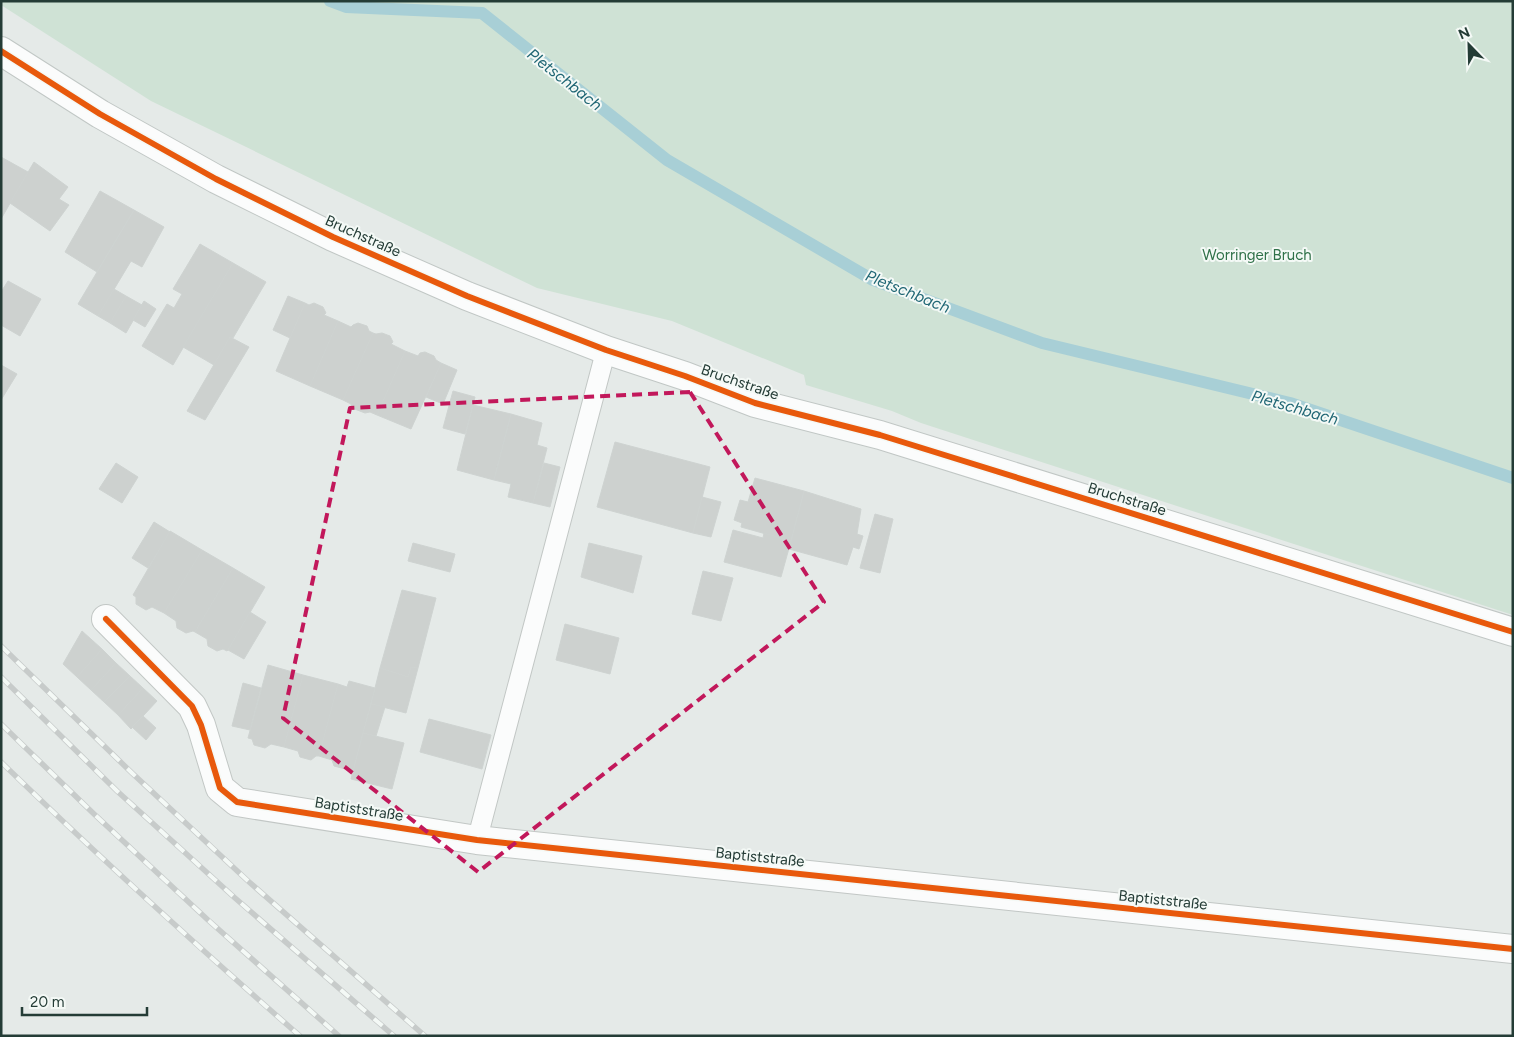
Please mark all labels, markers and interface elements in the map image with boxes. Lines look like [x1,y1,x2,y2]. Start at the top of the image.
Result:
north arrow [1444,20,1494,70]
text: N [1456,24,1472,43]
water label: Pletschbach [524,44,606,114]
street label: Bruchstraße [322,211,404,261]
park label: Worringer Bruch [1202,246,1312,264]
water label: Pletschbach [863,266,953,317]
street label: Bruchstraße [699,360,781,404]
water label: Pletschbach [1249,386,1340,429]
street label: Bruchstraße [1086,479,1168,519]
street label: Baptiststraße [313,793,405,825]
street label: Baptiststraße [715,843,805,871]
street label: Baptiststraße [1118,886,1208,914]
scale bar [22,984,148,1016]
text: 20 m [30,993,64,1011]

